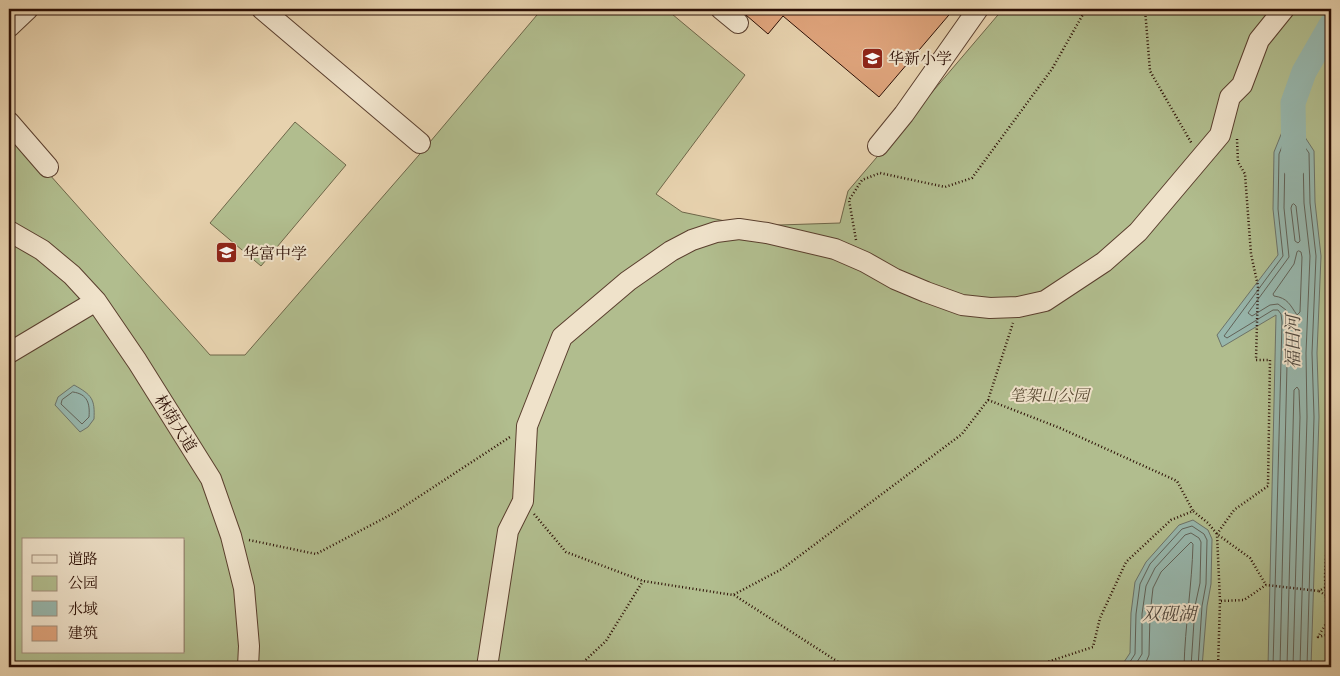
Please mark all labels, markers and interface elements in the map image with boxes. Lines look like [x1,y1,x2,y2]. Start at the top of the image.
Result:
school or university icon: 华新小学 [860,46,884,70]
place label: 华新小学 [888,46,952,70]
school or university icon: 华富中学 [215,241,239,265]
place label: 华富中学 [243,241,307,265]
water label: 福田河 [1279,312,1306,369]
park label: 笔架山公园 [1009,383,1092,407]
street label: 林荫大道 [149,389,203,457]
legend [22,538,185,654]
text: 道路 [68,548,98,569]
text: 公园 [68,572,98,593]
text: 水域 [68,598,98,619]
water label: 双砚湖 [1142,600,1199,627]
text: 建筑 [68,622,98,643]

